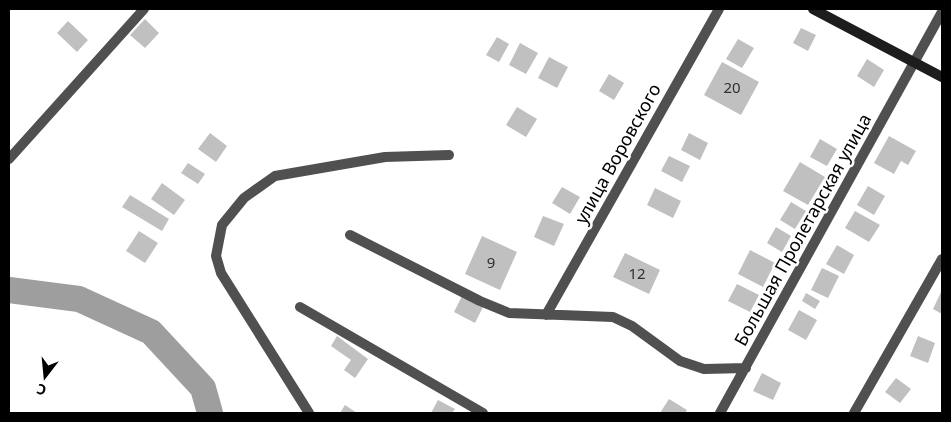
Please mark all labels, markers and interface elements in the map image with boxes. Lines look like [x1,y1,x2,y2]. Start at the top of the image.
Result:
house number: 20 [723,77,741,97]
street label: улица Воровского [569,79,666,228]
street label: Большая Пролетарская улица [728,109,876,350]
house number: 9 [487,252,495,272]
house number: 12 [628,263,646,283]
north arrow [20,352,70,402]
text: С [34,380,48,400]

